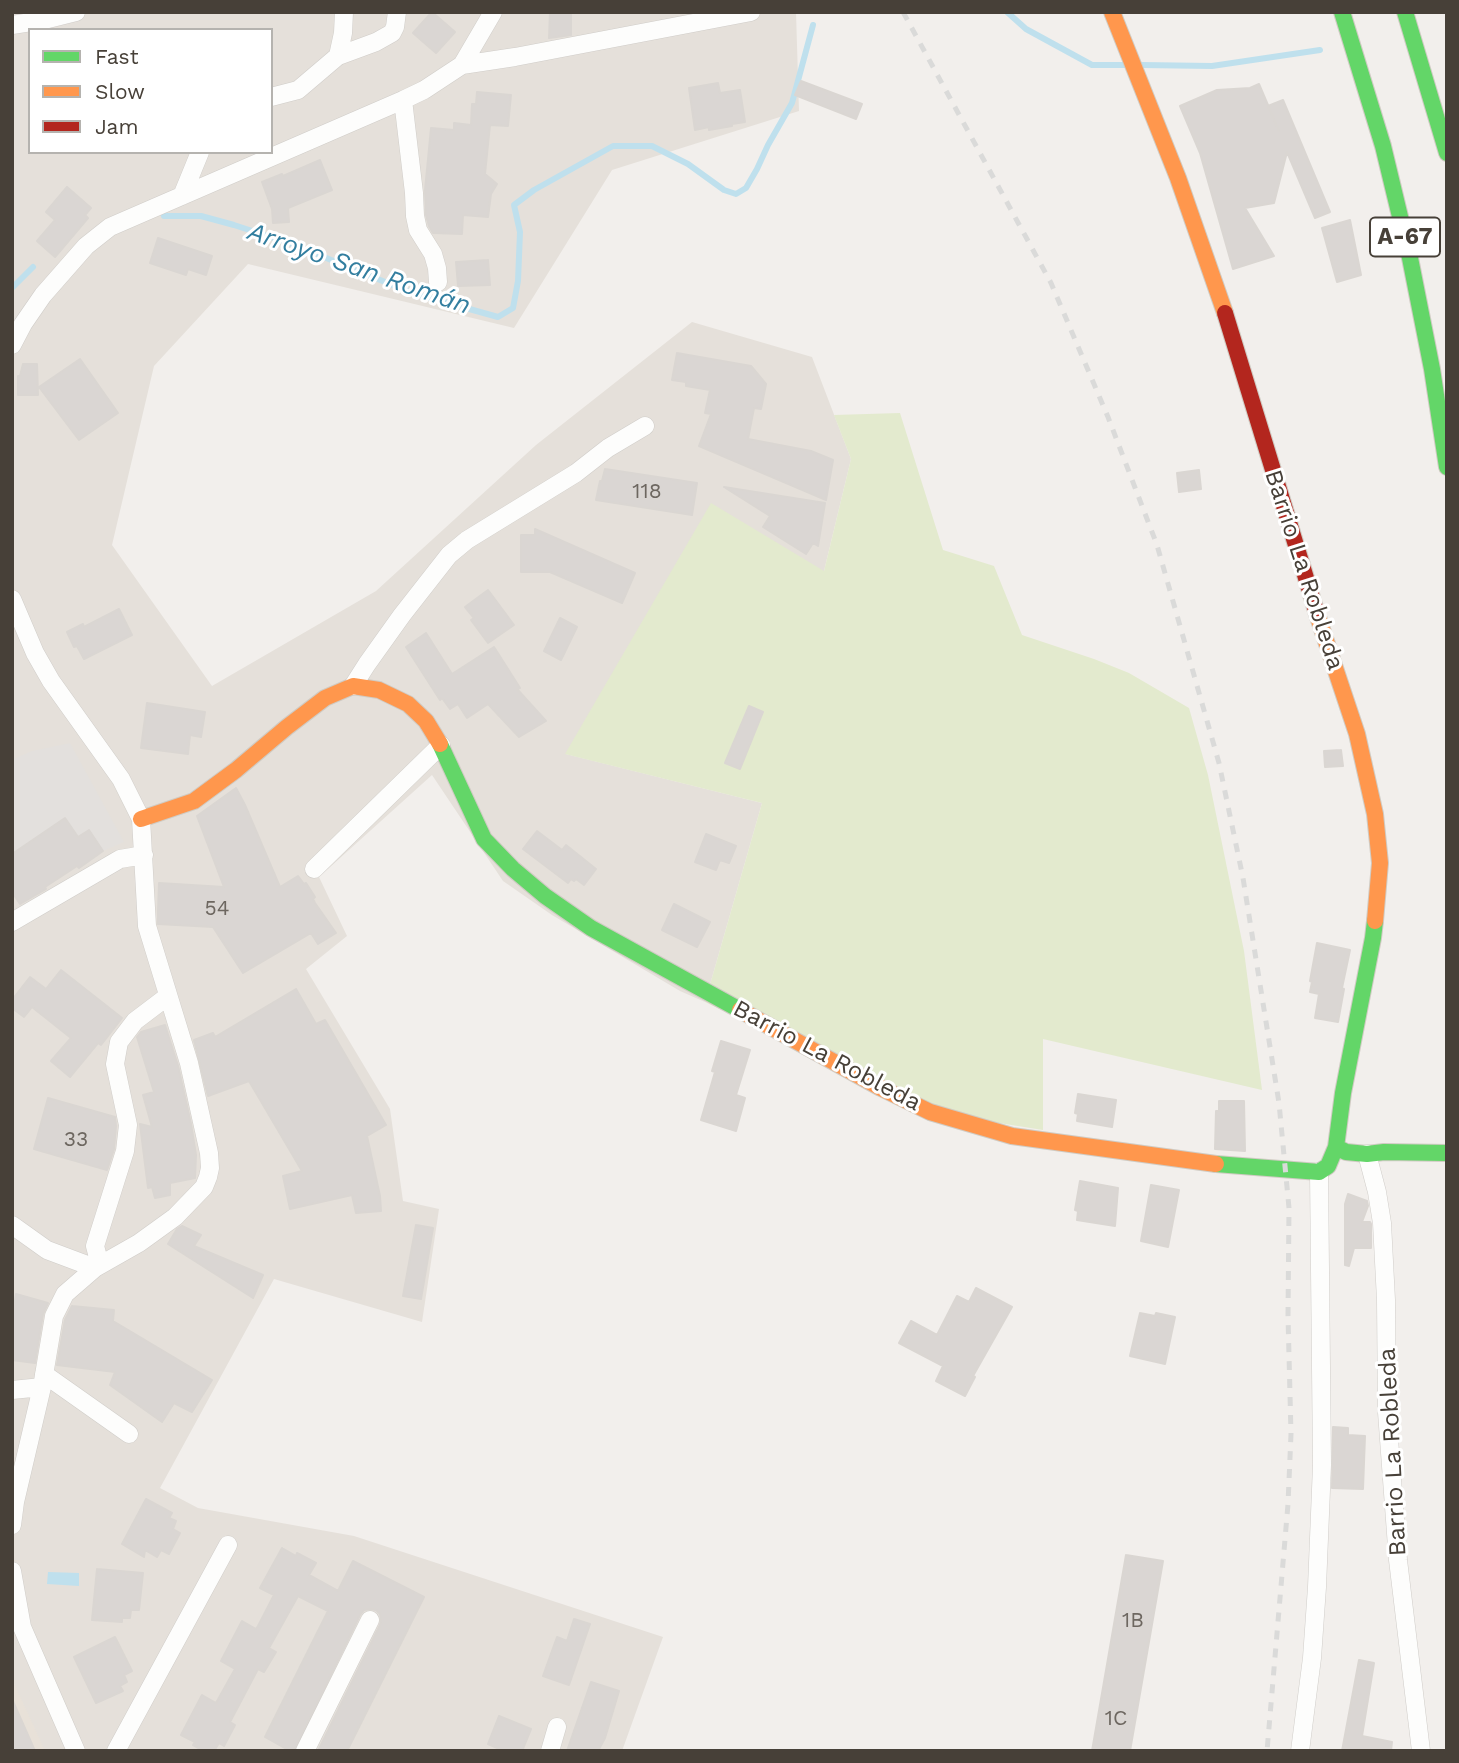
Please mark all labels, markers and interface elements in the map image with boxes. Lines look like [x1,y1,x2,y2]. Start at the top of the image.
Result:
legend [28,28,273,154]
text: Fast [95,44,139,69]
text: Slow [95,79,145,104]
text: Jam [95,114,138,139]
water label: Arroyo San Román [244,216,474,322]
road number: A-67 [1370,218,1440,256]
street label: Barrio La Robleda [1258,466,1350,674]
house number: 118 [632,479,662,505]
house number: 54 [204,896,230,922]
street label: Barrio La Robleda [728,994,926,1118]
house number: 33 [64,1127,88,1153]
street label: Barrio La Robleda [1373,1347,1413,1557]
house number: 1B [1122,1608,1144,1634]
house number: 1C [1105,1706,1127,1732]

